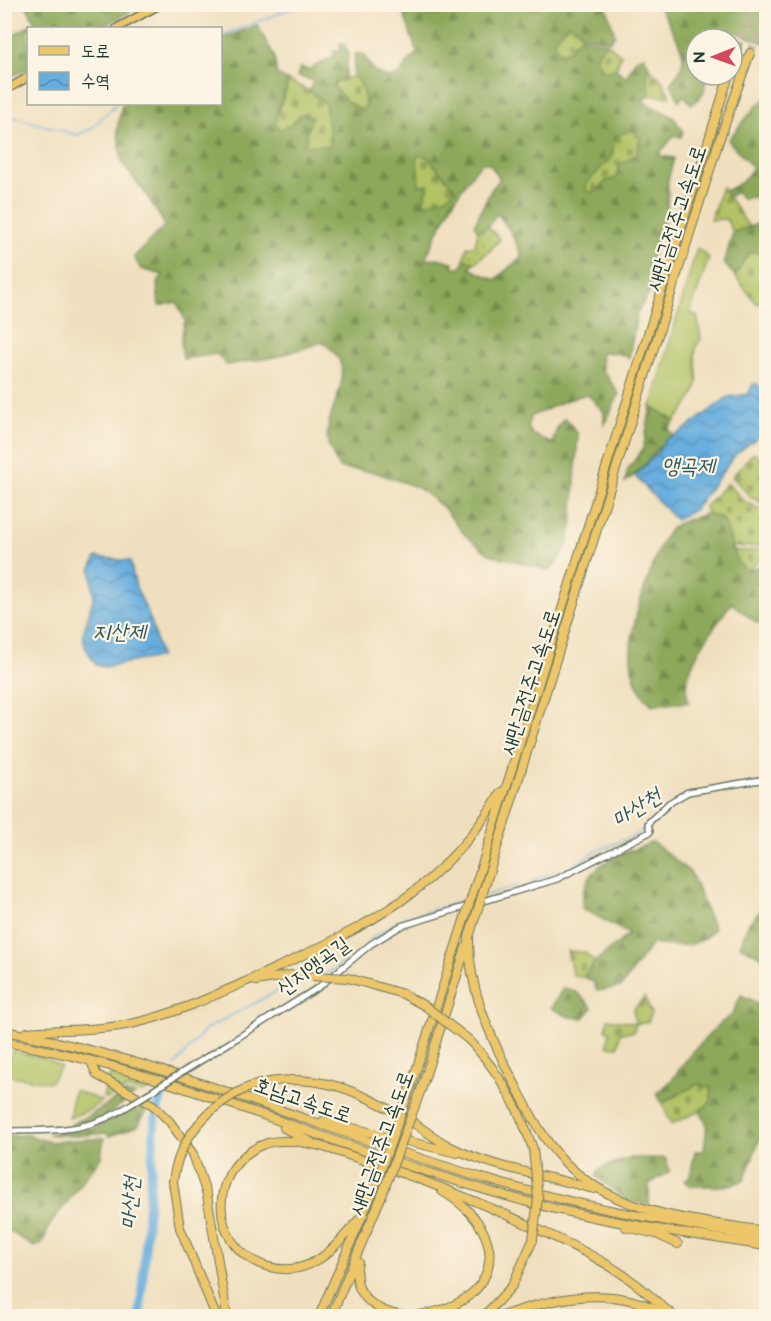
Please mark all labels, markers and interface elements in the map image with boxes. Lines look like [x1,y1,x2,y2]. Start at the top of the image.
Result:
legend [27,27,222,105]
north arrow [684,27,744,87]
text: 도로 [81,41,110,62]
text: N [691,51,710,63]
text: 수역 [81,71,110,92]
street label: 새만금전주고속도로 [641,142,712,294]
water label: 앵곡제 [661,453,718,480]
street label: 새만금전주고속도로 [495,606,566,758]
water label: 지산제 [92,619,149,646]
water label: 마산천 [607,782,668,834]
street label: 신지앵곡길 [272,931,355,1001]
street label: 새만금전주고속도로 [344,1067,419,1219]
street label: 호남고속도로 [251,1072,355,1129]
water label: 마산천 [115,1173,146,1231]

